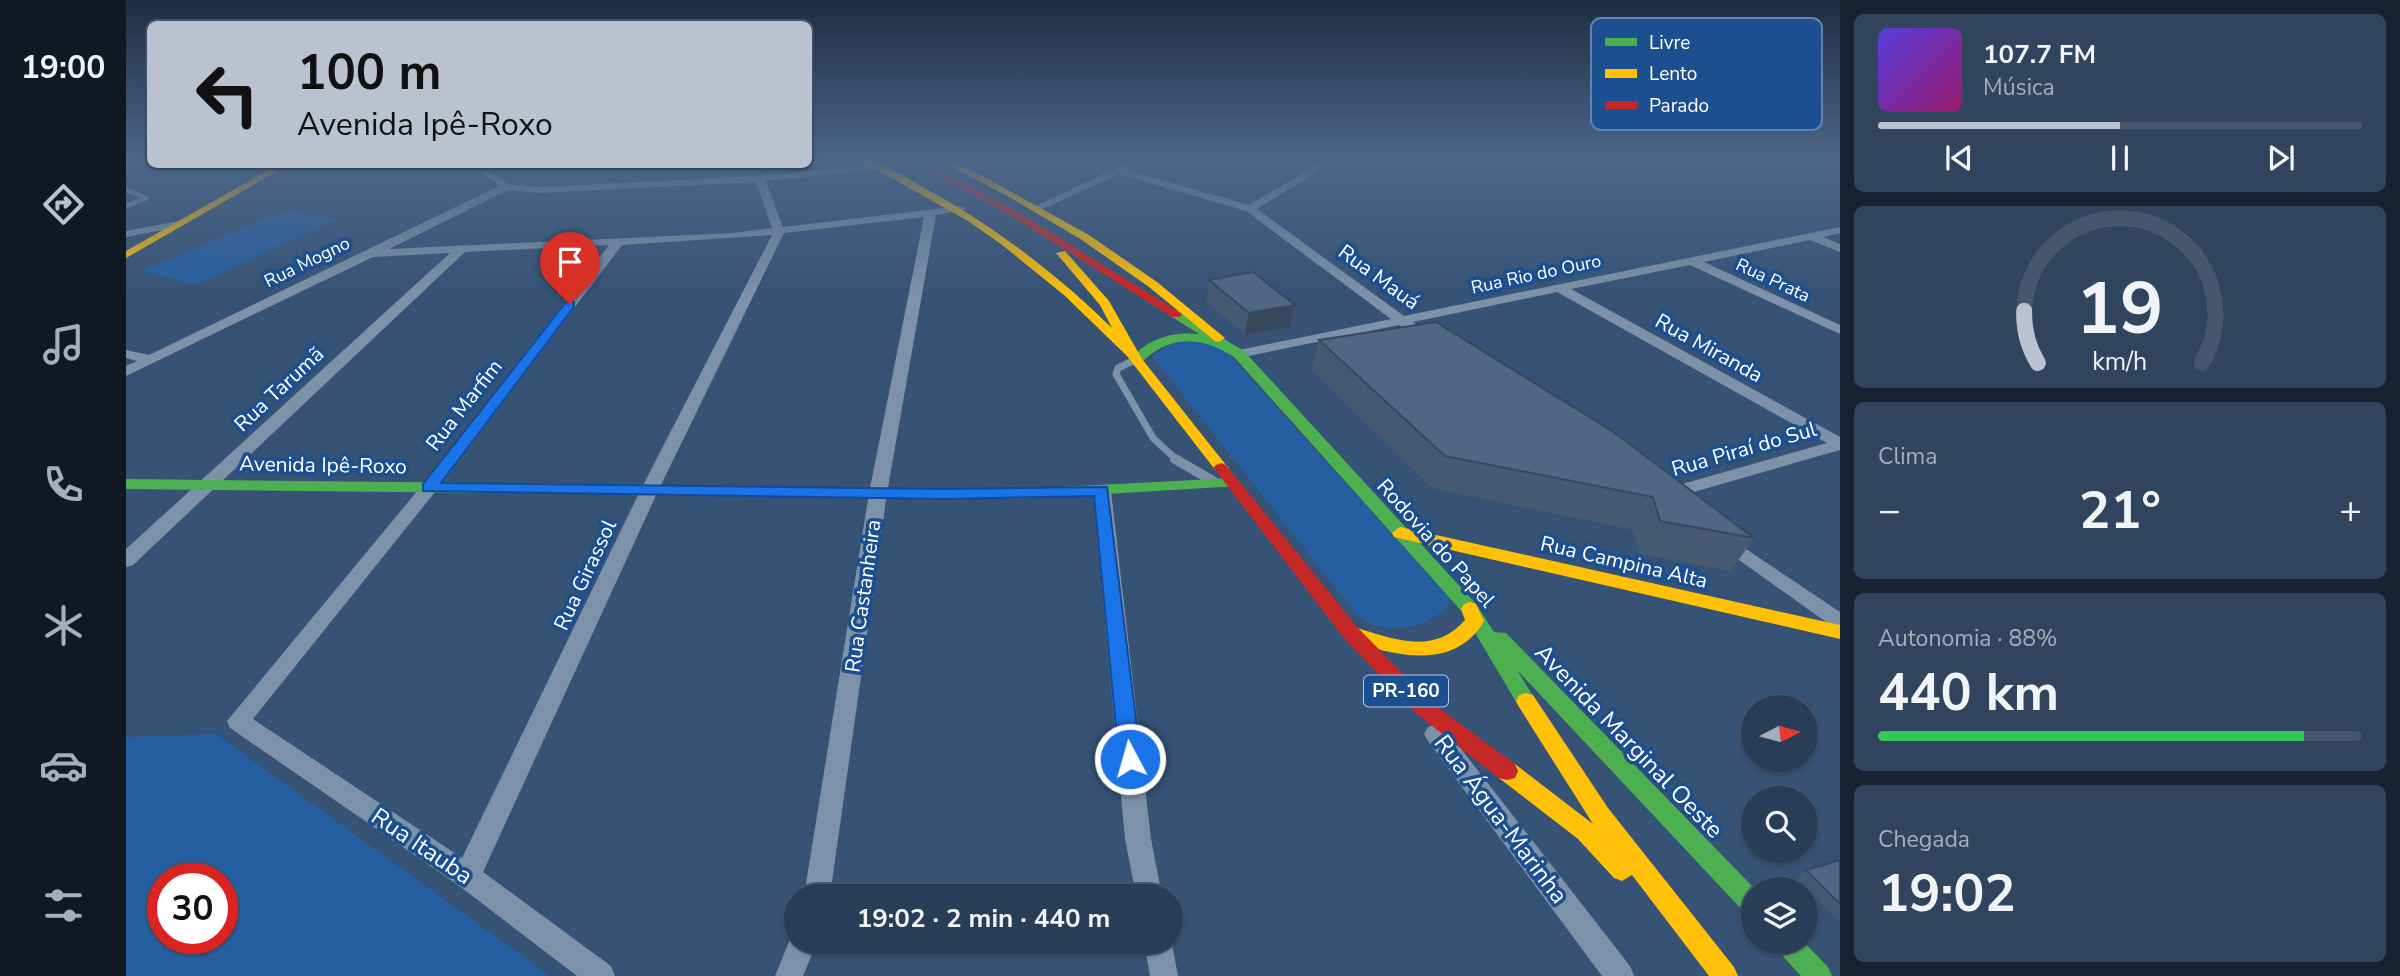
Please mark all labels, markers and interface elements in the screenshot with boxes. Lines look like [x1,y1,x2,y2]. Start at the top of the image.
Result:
legend [1591,18,1822,130]
text: Livre [1649,30,1690,56]
text: 107.7 FM [1983,37,2096,72]
text: 100 m [297,39,441,106]
text: 19:00 [21,46,105,89]
icon: left [182,49,273,140]
text: Lento [1649,61,1697,87]
text: Música [1983,72,2055,103]
text: Parado [1649,93,1709,119]
text: Avenida Ipê-Roxo [297,103,553,146]
icon: previous [1940,139,1978,177]
icon: pause [2101,139,2139,177]
icon: next [2262,139,2300,177]
icon: directions [39,180,88,229]
street label: Rua Mogno [260,231,354,293]
pin [540,232,600,304]
street label: Rua Mauá [1333,238,1425,316]
icon: arrive [551,243,589,281]
street label: Rua Rio do Ouro [1469,248,1603,300]
street label: Rua Prata [1732,252,1814,308]
text: 19 [2076,259,2164,359]
street label: Rua Miranda [1650,307,1768,389]
icon: music [39,320,88,369]
street label: Rua Tarumã [228,340,330,438]
text: km/h [2092,344,2148,378]
street label: Rua Marfim [419,353,509,457]
street label: Rua Piraí do Sul [1668,415,1820,483]
text: Clima [1878,441,1938,472]
street label: Avenida Ipê-Roxo [239,450,407,480]
icon: phone [39,460,88,509]
street label: Rodovia do Papel [1371,473,1502,614]
text: 21° [2079,475,2161,546]
text: − [1878,485,1901,536]
text: + [2339,485,2362,536]
street label: Rua Girassol [547,514,623,635]
street label: Rua Castanheira [838,518,888,674]
street label: Rua Campina Alta [1538,529,1710,595]
icon: climate [39,601,88,650]
text: Autonomia · 88% [1878,623,2058,654]
street label: Avenida Marginal Oeste [1528,637,1730,845]
text: 440 km [1878,657,2059,728]
road number: PR-160 [1364,676,1448,706]
north arrow [1741,695,1818,772]
map controls [1741,695,1818,954]
position arrow [1093,722,1167,796]
street label: Rua Água-Marinha [1427,728,1575,910]
icon: car [39,741,88,790]
button: search [1741,786,1818,863]
street label: Rua Itauba [365,800,479,892]
text: Chegada [1878,824,1970,855]
text: 19:02 [1878,858,2016,929]
speed limit sign: 30 [147,863,238,954]
button: layers [1741,877,1818,954]
icon: filters [39,881,88,930]
text: 19:02 · 2 min · 440 m [857,901,1110,936]

